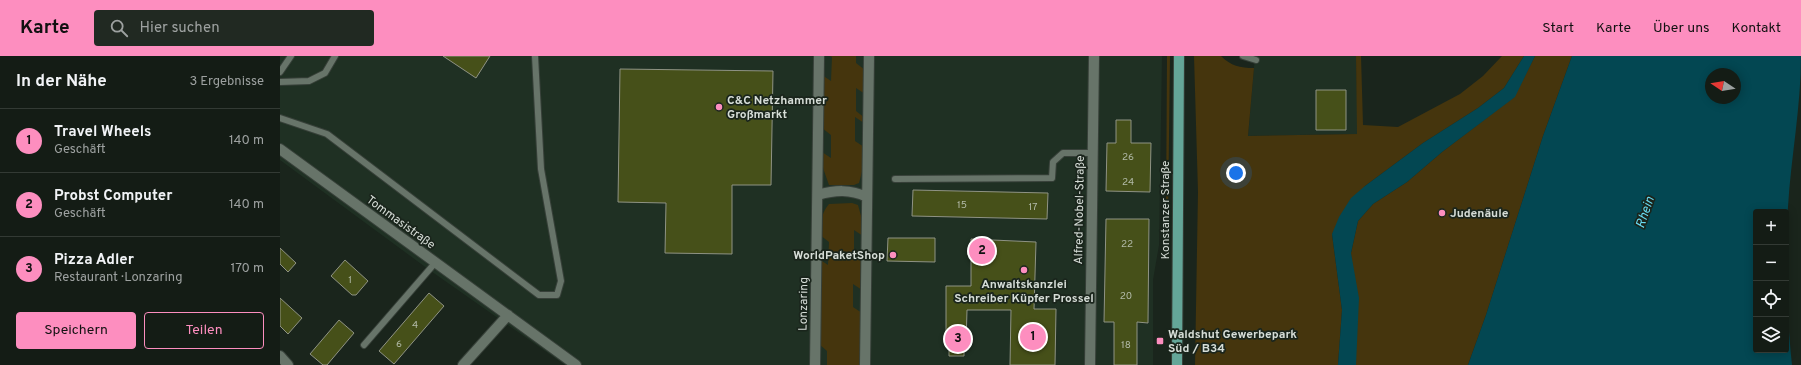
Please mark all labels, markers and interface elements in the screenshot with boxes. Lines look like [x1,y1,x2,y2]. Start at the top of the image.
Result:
search box [94,10,374,46]
text: Karte [20,16,70,40]
icon: search [108,17,130,39]
text: Hier suchen [140,19,220,38]
text: Start [1542,20,1574,37]
text: Karte [1596,20,1631,37]
text: Über uns [1653,20,1710,37]
text: Kontakt [1732,20,1781,37]
north arrow [1705,68,1741,104]
text: In der Nähe [16,71,107,93]
text: 3 Ergebnisse [189,74,264,90]
place label: C&C Netzhammer Großmarkt [727,93,827,123]
marker: C&C Netzhammer Großmarkt [714,102,724,112]
text: Travel Wheels [54,123,151,142]
text: 1 [26,133,32,149]
text: 140 m [229,133,264,149]
text: Geschäft [54,142,106,158]
house number: 26 [1122,151,1134,164]
street label: Alfred-Nobel-Straße [1071,155,1089,265]
street label: Konstanzer Straße [1158,160,1174,260]
your location [1226,163,1246,183]
house number: 24 [1122,176,1134,189]
text: Probst Computer [54,187,172,206]
street label: Tommasistraße [363,192,438,253]
water label: Rhein [1633,195,1659,231]
text: 2 [25,197,33,213]
text: 140 m [229,197,264,213]
house number: 15 [957,199,967,212]
house number: 17 [1029,201,1037,214]
text: Geschäft [54,206,106,222]
place label: Judenäule [1450,206,1509,222]
marker: Judenäule [1437,208,1447,218]
map controls [1753,209,1789,353]
button: + [1753,209,1789,245]
pin: 2 [969,236,995,266]
house number: 22 [1121,238,1133,251]
button: − [1753,245,1789,281]
place label: WorldPaketShop [793,248,885,264]
marker: WorldPaketShop [888,250,898,260]
text: Pizza Adler [54,251,134,270]
text: 3 [25,261,33,277]
text: 170 m [230,261,264,277]
marker: Anwaltskanzlei Schreiber Küpfer Prossel [1019,265,1029,275]
text: Restaurant · Lonzaring [54,270,183,286]
house number: 1 [348,274,352,287]
street label: Lonzaring [796,277,812,331]
place label: Anwaltskanzlei Schreiber Küpfer Prossel [954,277,1094,307]
button: locate [1753,281,1789,317]
house number: 20 [1120,290,1132,303]
button: Speichern [16,312,136,349]
button: Teilen [144,312,264,349]
button: layers [1753,317,1789,353]
house number: 4 [412,319,418,332]
pin: 1 [1020,322,1046,352]
pin: 3 [945,324,971,354]
place label: Waldshut Gewerbepark Süd / B34 [1168,327,1297,357]
marker: Waldshut Gewerbepark Süd / B34 [1155,336,1165,346]
house number: 6 [396,338,402,351]
house number: 18 [1121,339,1131,352]

